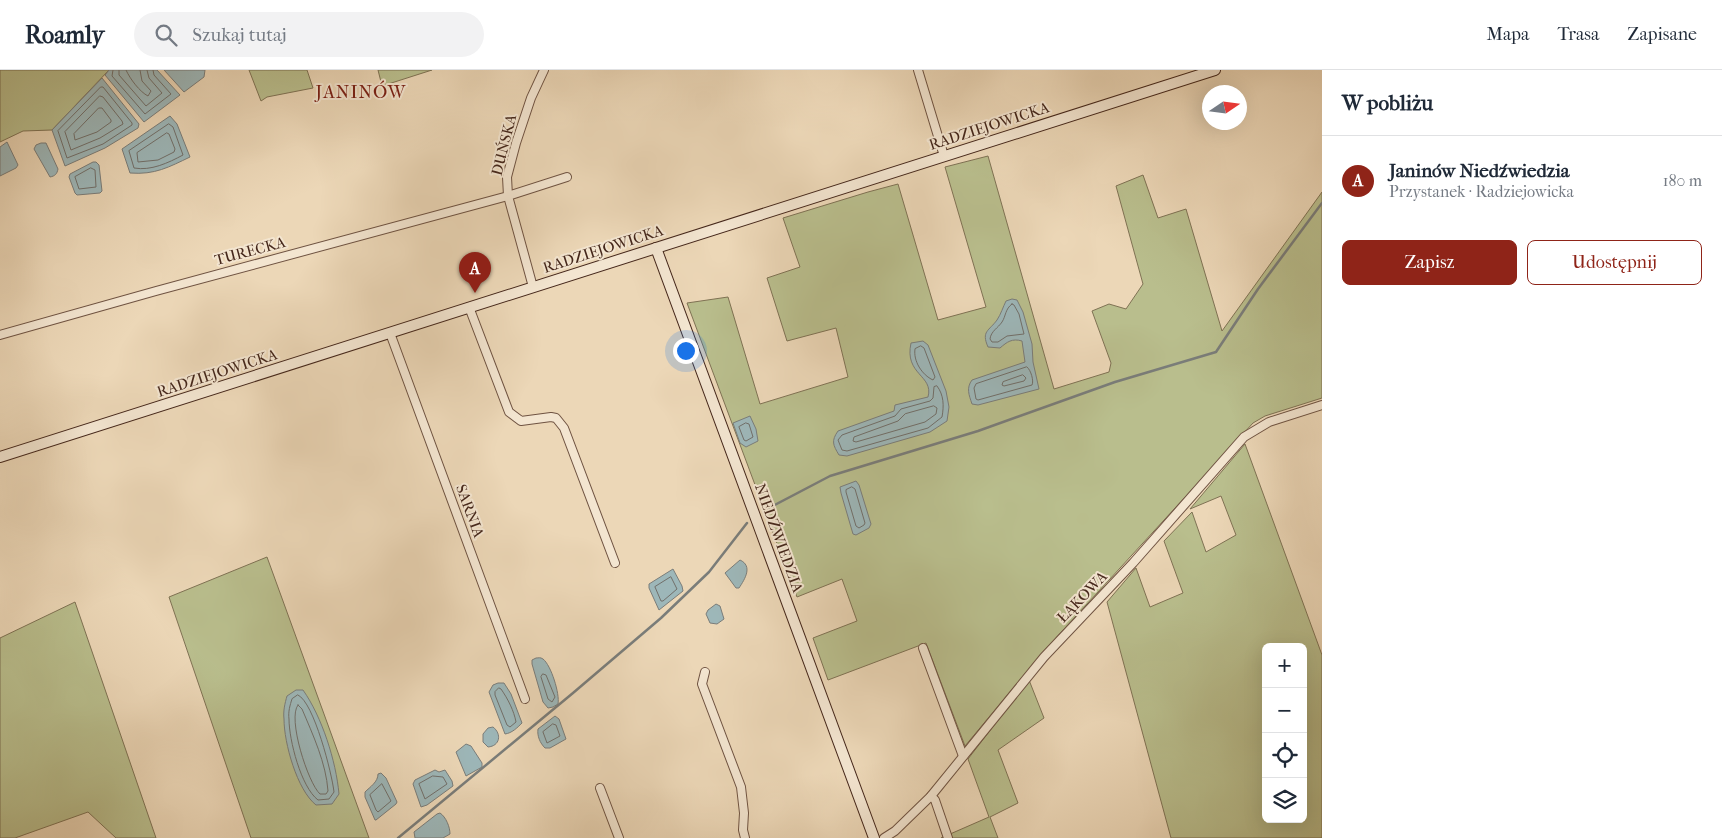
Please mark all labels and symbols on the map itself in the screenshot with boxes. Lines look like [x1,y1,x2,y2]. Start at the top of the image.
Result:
district label: JANINÓW [314,80,407,103]
north arrow [1202,85,1247,130]
street label: RADZIEJOWICKA [927,98,1052,154]
street label: DUŃSKA [488,112,520,178]
street label: RADZIEJOWICKA [541,221,666,277]
street label: TURECKA [213,233,288,269]
pin: A [459,252,491,293]
your location [673,338,699,364]
street label: RADZIEJOWICKA [155,345,280,401]
street label: NIEDŹWIEDZIA [751,481,807,595]
street label: SARNIA [452,482,488,540]
street label: ŁĄKOWA [1053,567,1111,626]

